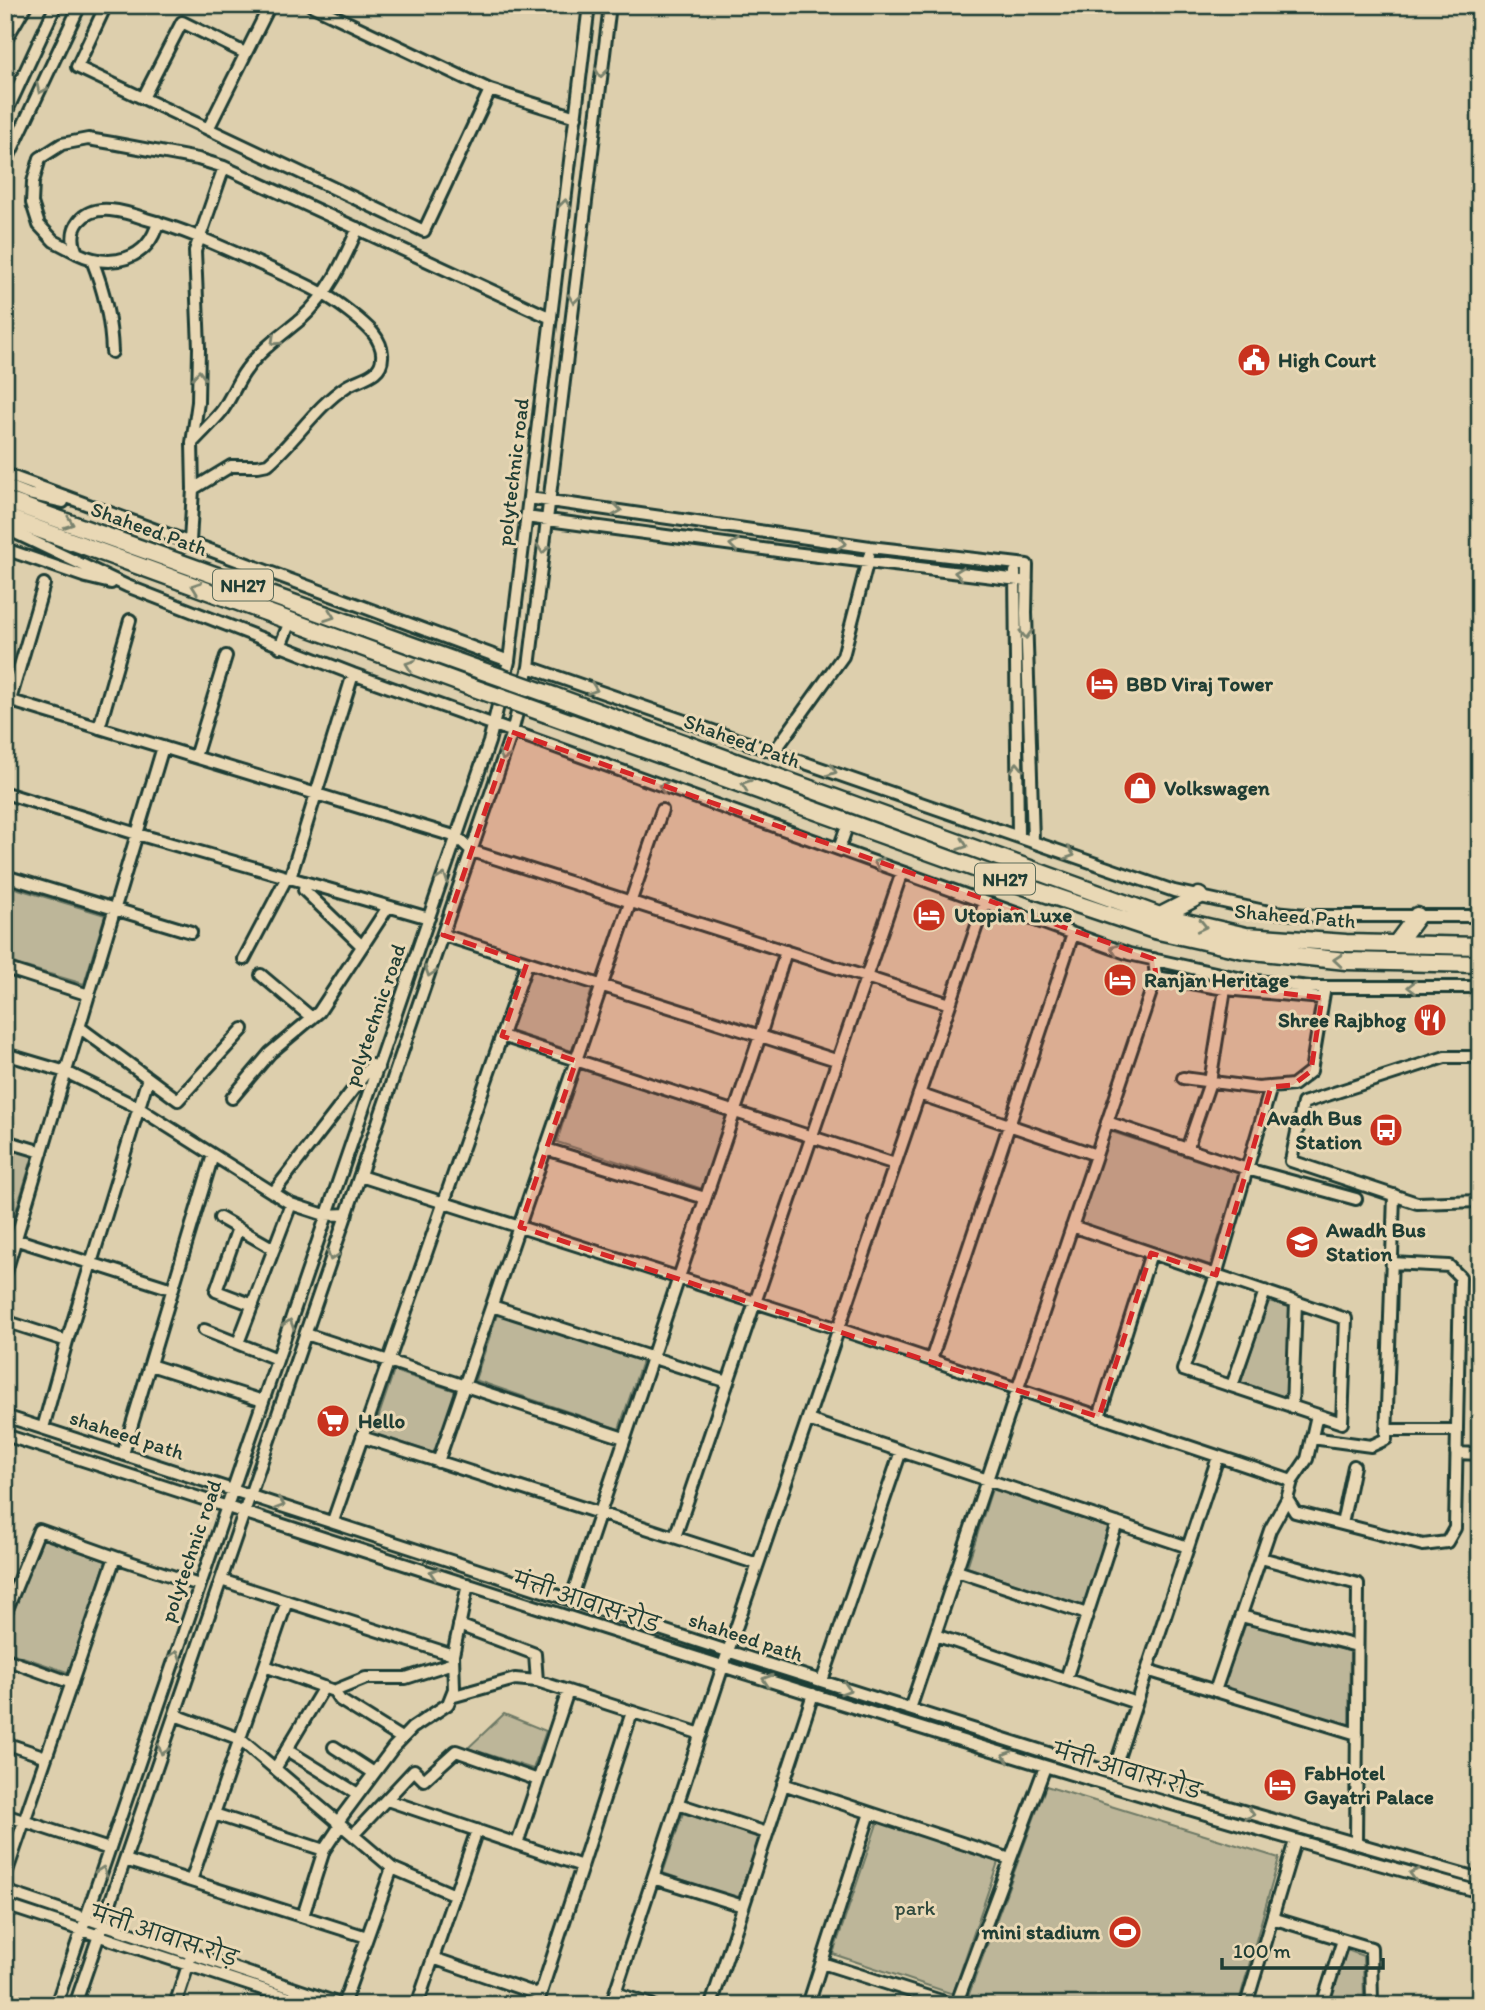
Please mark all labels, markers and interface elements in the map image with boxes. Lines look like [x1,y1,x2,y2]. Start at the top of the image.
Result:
one-way arrow [594,67,609,79]
one-way arrow [35,82,49,94]
one-way arrow [558,198,573,210]
one-way arrow [567,293,582,305]
one-way arrow [270,332,283,345]
public building icon: High Court [1235,341,1273,379]
place label: High Court [1278,347,1376,373]
one-way arrow [191,369,206,380]
street label: polytechnic road [491,396,534,547]
street label: Shaheed Path [88,496,211,561]
one-way arrow [611,502,623,517]
one-way arrow [63,515,75,529]
one-way arrow [836,535,848,550]
one-way arrow [728,538,739,553]
one-way arrow [536,543,551,555]
one-way arrow [953,565,965,580]
road number: NH27 [213,570,273,600]
one-way arrow [191,581,203,595]
one-way arrow [323,608,335,622]
one-way arrow [1019,628,1034,639]
one-way arrow [404,659,416,673]
hotel icon: BBD Viraj Tower [1083,665,1121,703]
place label: BBD Viraj Tower [1126,671,1274,697]
one-way arrow [587,681,599,695]
street label: Shaheed Path [681,708,804,773]
one-way arrow [498,750,512,762]
one-way arrow [1009,762,1025,772]
one-way arrow [825,763,837,777]
shop icon: Volkswagen [1121,769,1159,807]
place label: Volkswagen [1164,775,1270,801]
one-way arrow [741,780,753,794]
one-way arrow [658,781,670,795]
one-way arrow [957,837,969,851]
one-way arrow [1063,846,1075,860]
one-way arrow [872,857,884,871]
road number: NH27 [975,864,1035,894]
one-way arrow [435,872,449,884]
hotel icon: Utopian Luxe [910,896,948,934]
street label: Shaheed Path [1233,898,1357,933]
place label: Utopian Luxe [954,902,1072,928]
one-way arrow [1196,918,1208,932]
street label: polytechnic road [338,940,411,1089]
one-way arrow [1109,943,1121,957]
one-way arrow [1332,953,1343,968]
hotel icon: Ranjan Heritage [1101,961,1139,999]
one-way arrow [424,965,438,977]
place label: Ranjan Heritage [1144,967,1289,993]
one-way arrow [1406,979,1416,995]
restaurant icon: Shree Rajbhog [1411,1001,1449,1039]
place label: Shree Rajbhog [1278,1007,1407,1033]
place label: Avadh Bus Station [1266,1105,1362,1154]
bus stop icon: Avadh Bus Station [1367,1111,1405,1149]
place label: Awadh Bus Station [1325,1217,1426,1266]
school or university icon: Awadh Bus Station [1283,1223,1321,1261]
one-way arrow [326,1250,340,1262]
one-way arrow [281,1319,295,1331]
supermarket icon: Hello [314,1402,352,1440]
street label: shaheed path [67,1404,188,1465]
place label: Hello [358,1408,405,1433]
street label: polytechnic road [154,1476,227,1625]
one-way arrow [273,1496,286,1510]
street label: मंत्ती आवास रोड [509,1563,665,1638]
one-way arrow [428,1567,440,1581]
street label: shaheed path [686,1606,807,1667]
one-way arrow [168,1650,182,1662]
one-way arrow [761,1673,773,1688]
one-way arrow [839,1681,851,1695]
street label: मंत्ती आवास रोड [1049,1734,1206,1804]
one-way arrow [157,1743,171,1755]
one-way arrow [1002,1750,1014,1764]
place label: FabHotel Gayatri Palace [1304,1760,1434,1810]
hotel icon: FabHotel Gayatri Palace [1261,1766,1299,1804]
one-way arrow [1244,1805,1256,1820]
one-way arrow [94,1865,108,1877]
one-way arrow [1408,1868,1420,1882]
park label: park [895,1895,936,1920]
street label: मंत्ती आवास रोड़ [86,1897,243,1972]
sports icon: mini stadium [1106,1913,1144,1951]
place label: mini stadium [981,1919,1100,1944]
scale bar [1222,1926,1384,1970]
text: 100 m [1233,1938,1291,1963]

